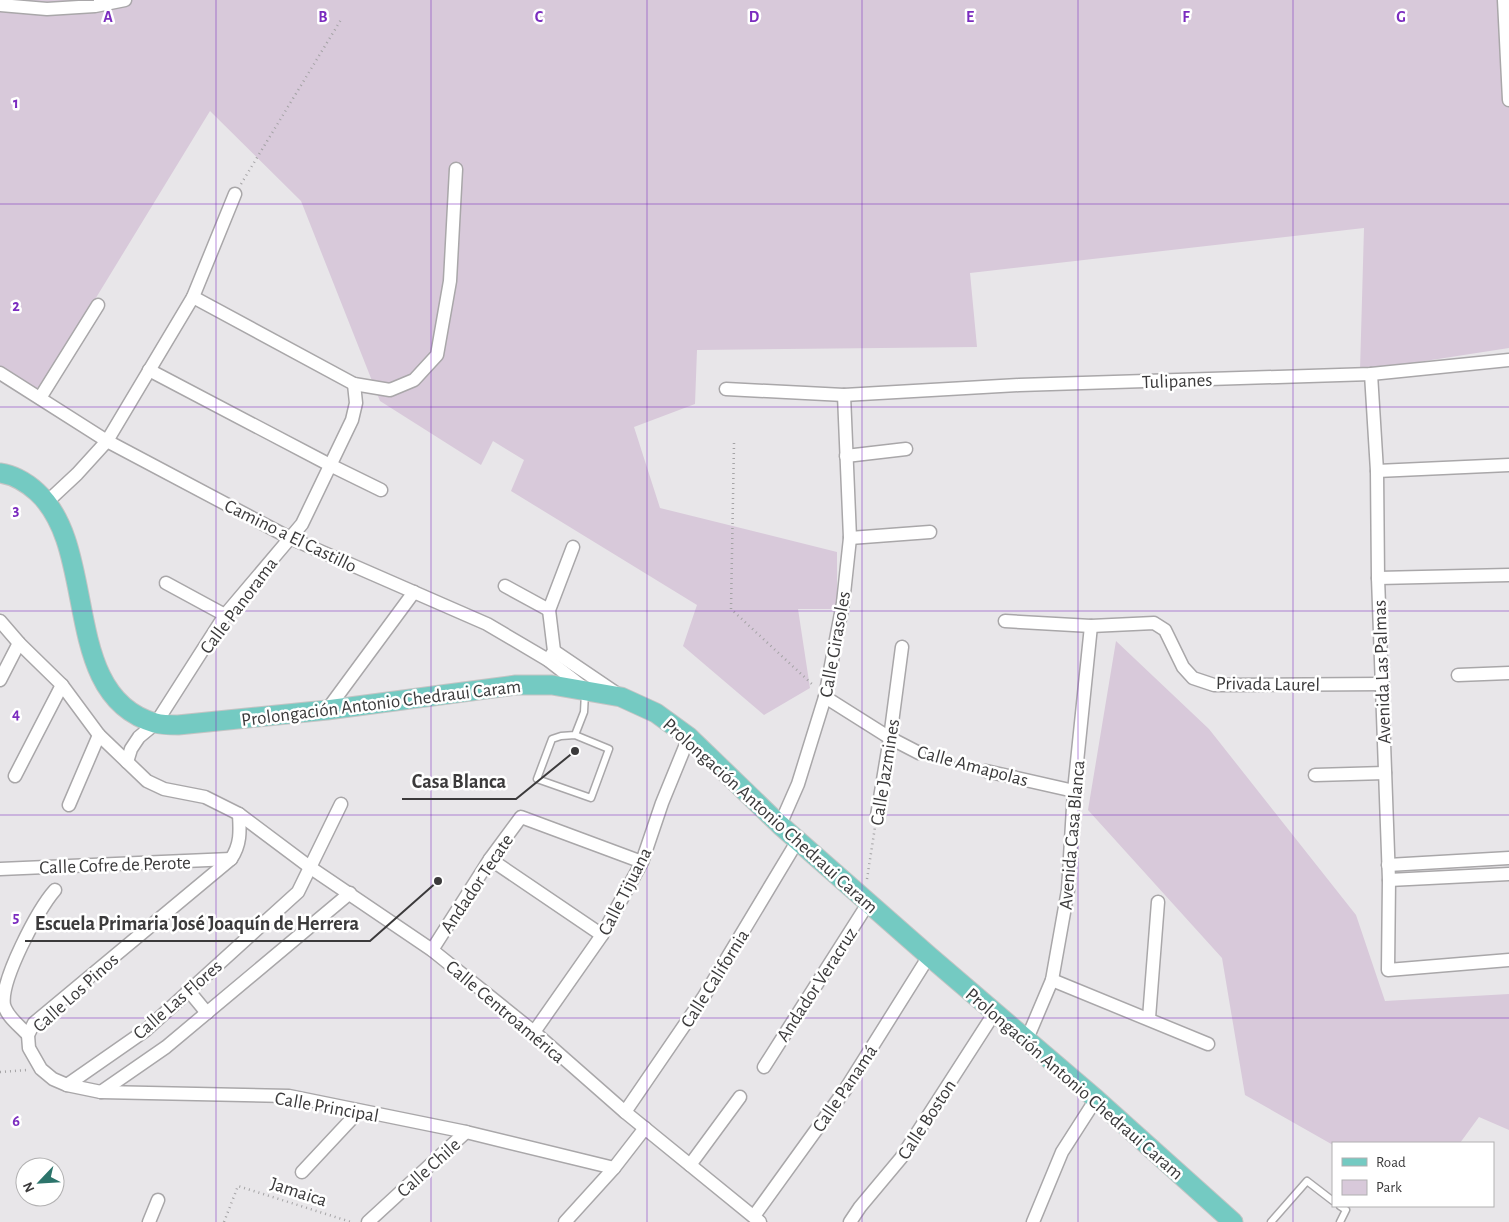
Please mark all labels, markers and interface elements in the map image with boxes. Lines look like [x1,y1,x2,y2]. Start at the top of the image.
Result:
text: A [103,9,113,25]
text: B [318,9,328,25]
text: C [535,9,544,25]
text: D [749,9,760,25]
text: E [966,9,974,25]
text: F [1182,9,1190,25]
text: G [1396,9,1406,25]
text: 1 [13,95,19,111]
text: 2 [12,298,20,314]
street label: Tulipanes [1141,371,1213,392]
street label: Camino a El Castillo [221,496,359,577]
text: 3 [13,502,20,518]
street label: Calle Panorama [197,554,282,658]
street label: Calle Girasoles [817,590,854,699]
street label: Avenida Las Palmas [1370,600,1395,744]
street label: Privada Laurel [1216,674,1320,695]
street label: Prolongación Antonio Chedraui Caram [240,677,522,730]
text: 4 [12,706,20,722]
street label: Prolongación Antonio Chedraui Caram [659,715,881,917]
street label: Calle Jazmines [868,718,903,827]
street label: Calle Amapolas [915,742,1030,790]
street label: Avenida Casa Blanca [1056,759,1089,911]
callout: Casa Blanca [402,764,516,799]
text: Casa Blanca [412,772,507,792]
street label: Andador Tecate [437,831,517,937]
street label: Calle Tijuana [595,845,656,939]
street label: Calle Cofre de Perote [39,853,191,878]
callout: Escuela Primaria José Joaquín de Herrera [25,906,370,941]
text: 5 [13,909,20,925]
text: Escuela Primaria José Joaquín de Herrera [35,914,360,934]
street label: Andador Veracruz [773,924,861,1045]
street label: Calle California [678,926,753,1031]
street label: Calle Los Pinos [30,950,122,1036]
street label: Calle Las Flores [130,957,226,1044]
street label: Calle Centroamérica [442,957,568,1067]
street label: Prolongación Antonio Chedraui Caram [962,985,1186,1184]
street label: Calle Panamá [809,1042,881,1136]
street label: Calle Boston [894,1076,960,1163]
street label: Calle Principal [273,1089,380,1126]
text: 6 [12,1113,20,1129]
street label: Calle Chile [394,1135,464,1201]
legend [1332,1142,1494,1207]
text: Road [1376,1155,1406,1170]
north arrow [15,1157,65,1207]
street label: Jamaica [268,1174,330,1211]
text: N [21,1180,38,1194]
text: Park [1376,1180,1402,1195]

